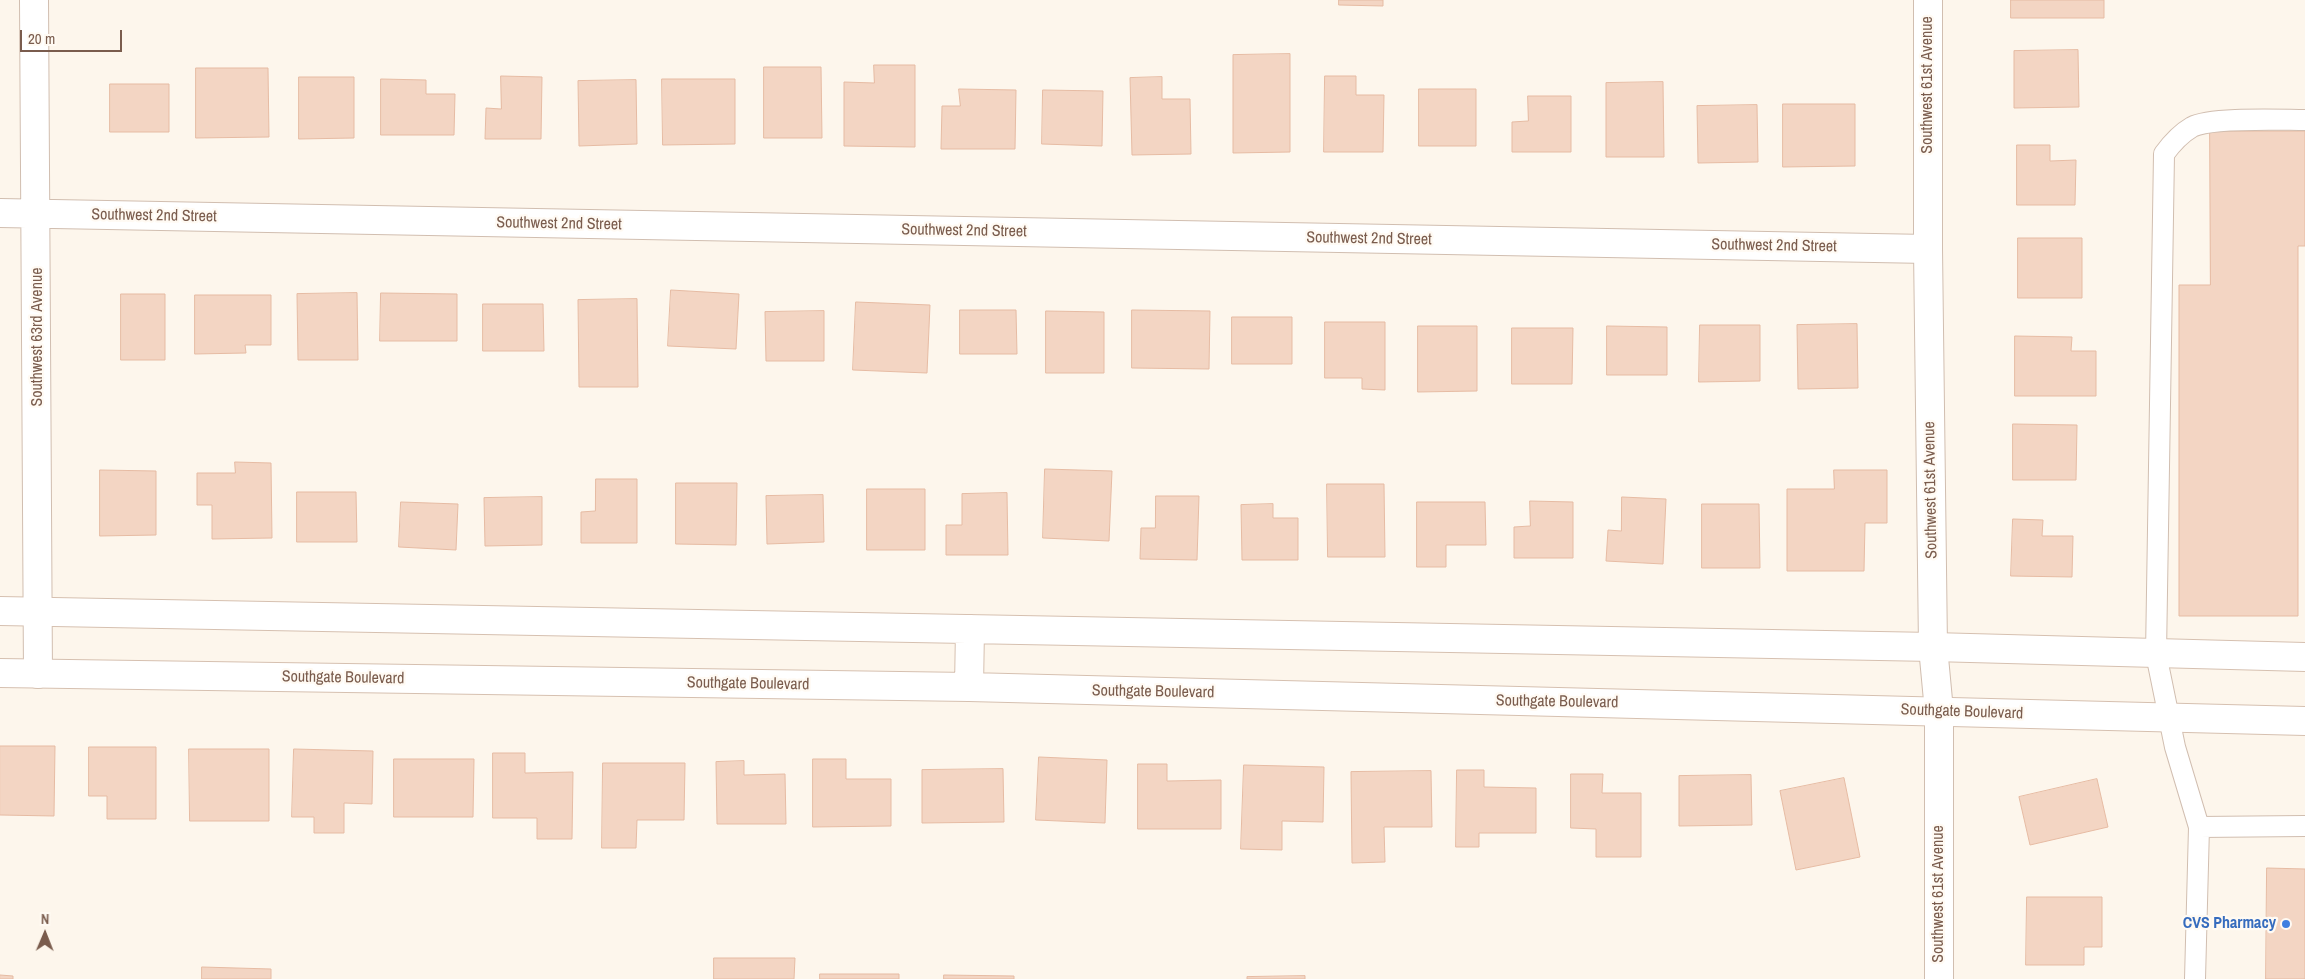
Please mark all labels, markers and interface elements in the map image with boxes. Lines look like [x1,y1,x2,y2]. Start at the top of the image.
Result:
street label: Southwest 61st Avenue [1918,16,1938,154]
scale bar [22,20,125,52]
text: 20 m [28,28,55,49]
street label: Southwest 2nd Street [91,205,217,227]
street label: Southwest 2nd Street [496,213,622,235]
street label: Southwest 2nd Street [901,220,1027,242]
street label: Southwest 2nd Street [1306,228,1432,250]
street label: Southwest 2nd Street [1711,235,1837,257]
street label: Southwest 63rd Avenue [28,267,48,407]
street label: Southwest 61st Avenue [1920,421,1942,559]
street label: Southgate Boulevard [282,667,404,689]
street label: Southgate Boulevard [687,673,809,695]
street label: Southgate Boulevard [1092,681,1214,703]
street label: Southgate Boulevard [1496,691,1618,713]
street label: Southgate Boulevard [1900,700,2024,724]
street label: Southwest 61st Avenue [1929,825,1949,963]
north arrow [20,909,70,959]
text: N [41,910,50,928]
place label: CVS Pharmacy [2183,914,2276,934]
marker: CVS Pharmacy [2280,918,2292,930]

